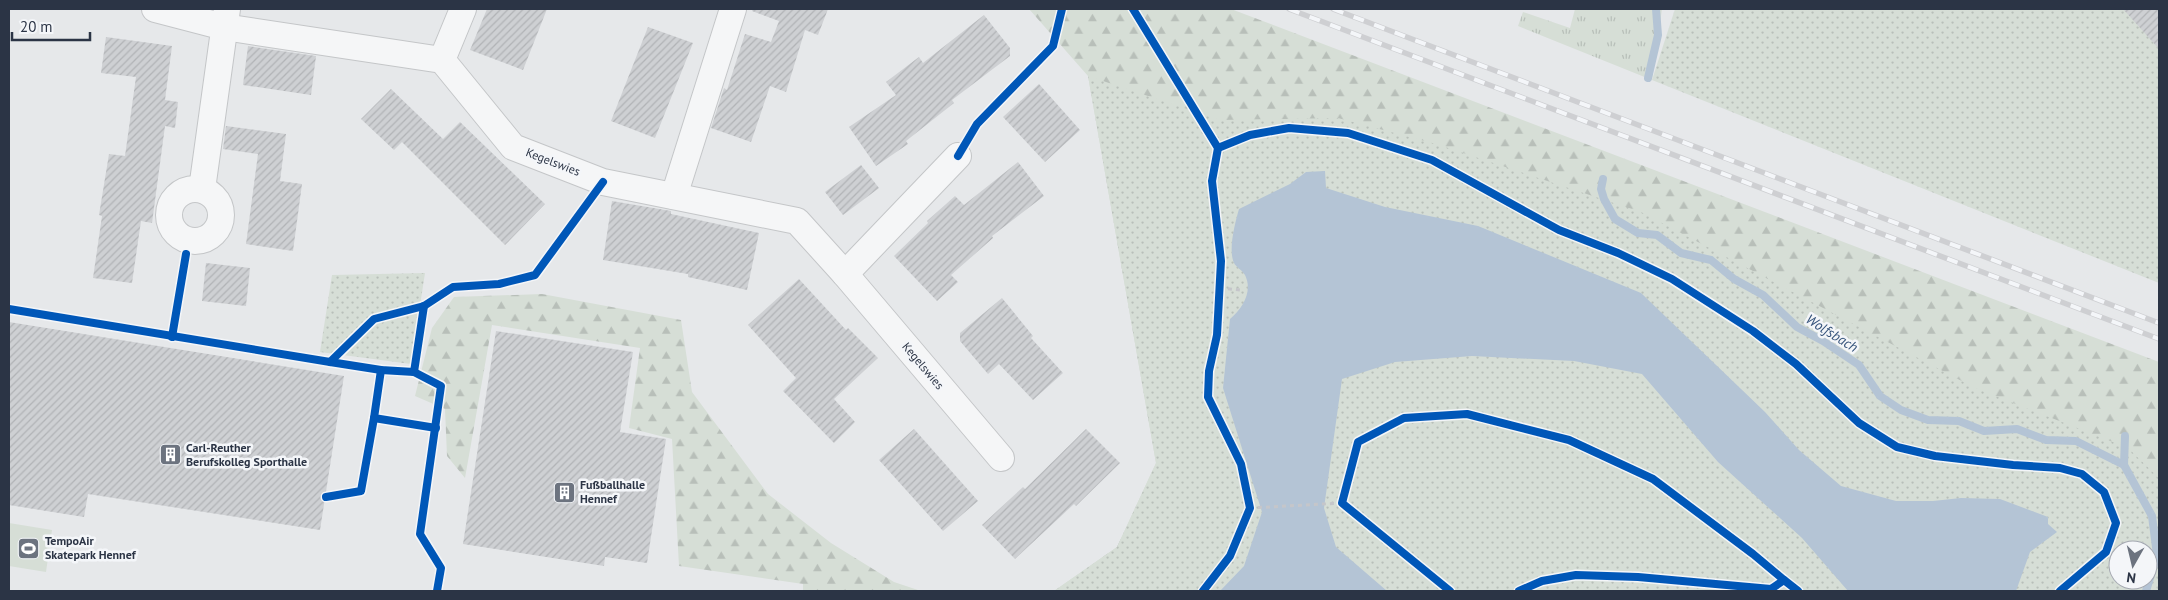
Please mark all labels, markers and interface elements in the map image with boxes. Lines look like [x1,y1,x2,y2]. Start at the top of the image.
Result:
scale bar [12,10,90,42]
text: 20 m [20,17,53,36]
street label: Kegelswies [524,144,582,179]
water label: Wolfsbach [1803,310,1861,356]
street label: Kegelswies [899,339,947,392]
place label: Carl-Reuther Berufskolleg Sporthalle [186,440,307,469]
building icon: Carl-Reuther Berufskolleg Sporthalle [158,443,182,467]
place label: Fußballhalle Hennef [580,477,645,506]
building icon: Fußballhalle Hennef [552,480,576,504]
place label: TempoAir Skatepark Hennef [45,533,137,562]
sports icon: TempoAir Skatepark Hennef [17,536,41,560]
north arrow [2108,540,2158,590]
text: N [2125,568,2137,587]

